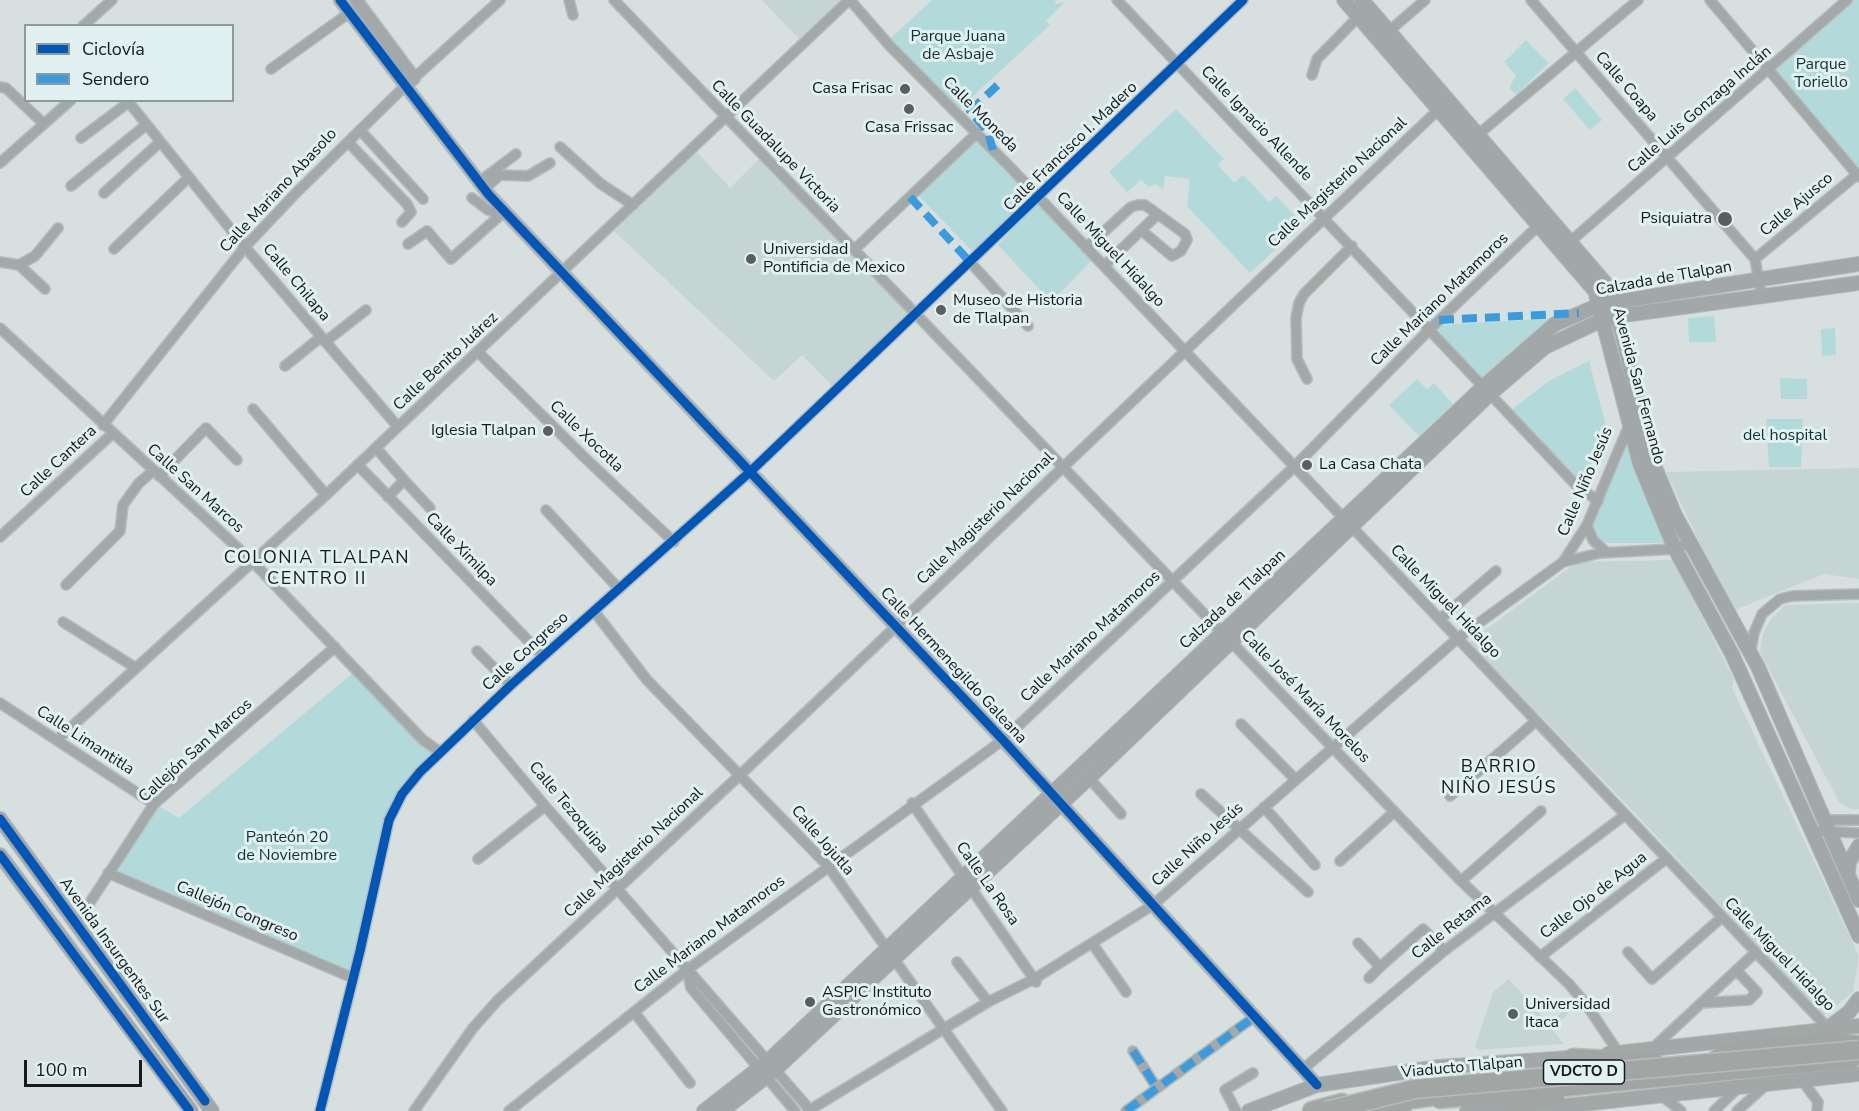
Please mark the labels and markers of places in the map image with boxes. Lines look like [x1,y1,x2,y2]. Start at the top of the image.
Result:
place label: Casa Frisac [812,79,893,99]
marker: Casa Frisac [898,82,912,96]
marker: Casa Frissac [902,102,916,116]
place label: Casa Frissac [865,118,953,138]
place label: Psiquiatra [1641,209,1712,229]
marker: Psiquiatra [1716,210,1734,228]
place label: Universidad Pontificia de Mexico [763,240,905,278]
marker: Universidad Pontificia de Mexico [744,252,758,266]
place label: Museo de Historia de Tlalpan [953,291,1083,329]
marker: Museo de Historia de Tlalpan [934,303,948,317]
place label: Iglesia Tlalpan [431,421,536,441]
marker: Iglesia Tlalpan [541,424,555,438]
place label: La Casa Chata [1319,455,1422,475]
marker: La Casa Chata [1300,458,1314,472]
place label: ASPIC Instituto Gastronómico [822,983,932,1021]
marker: ASPIC Instituto Gastronómico [803,995,817,1009]
place label: Universidad Itaca [1525,995,1610,1033]
marker: Universidad Itaca [1506,1007,1520,1021]

